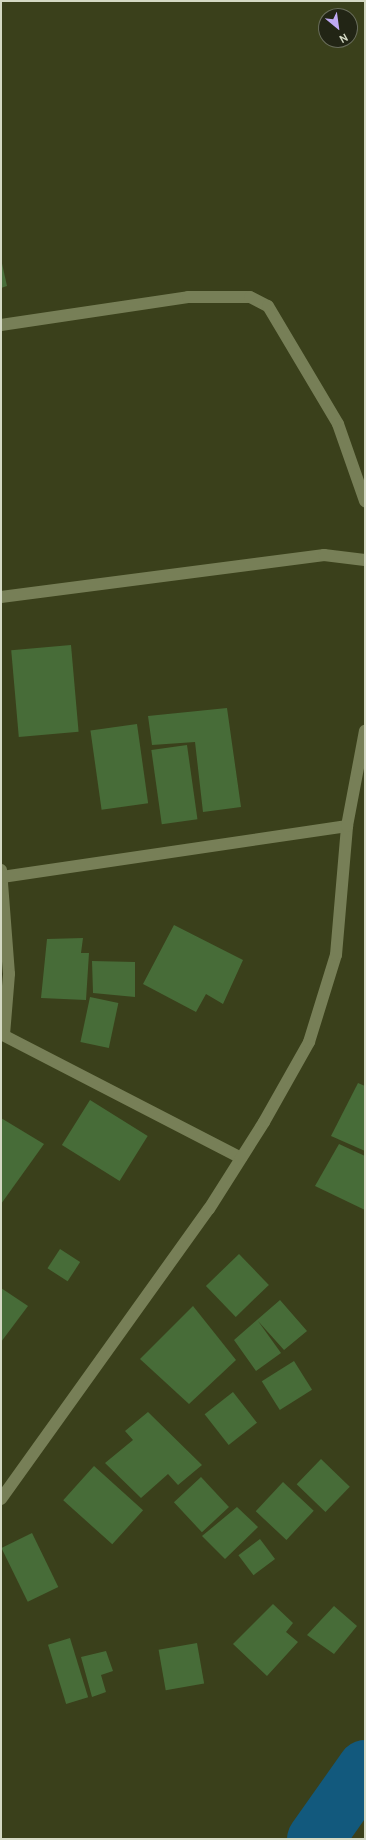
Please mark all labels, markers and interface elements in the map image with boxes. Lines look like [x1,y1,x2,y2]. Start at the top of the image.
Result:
north arrow [318,8,358,48]
text: N [336,30,350,46]

